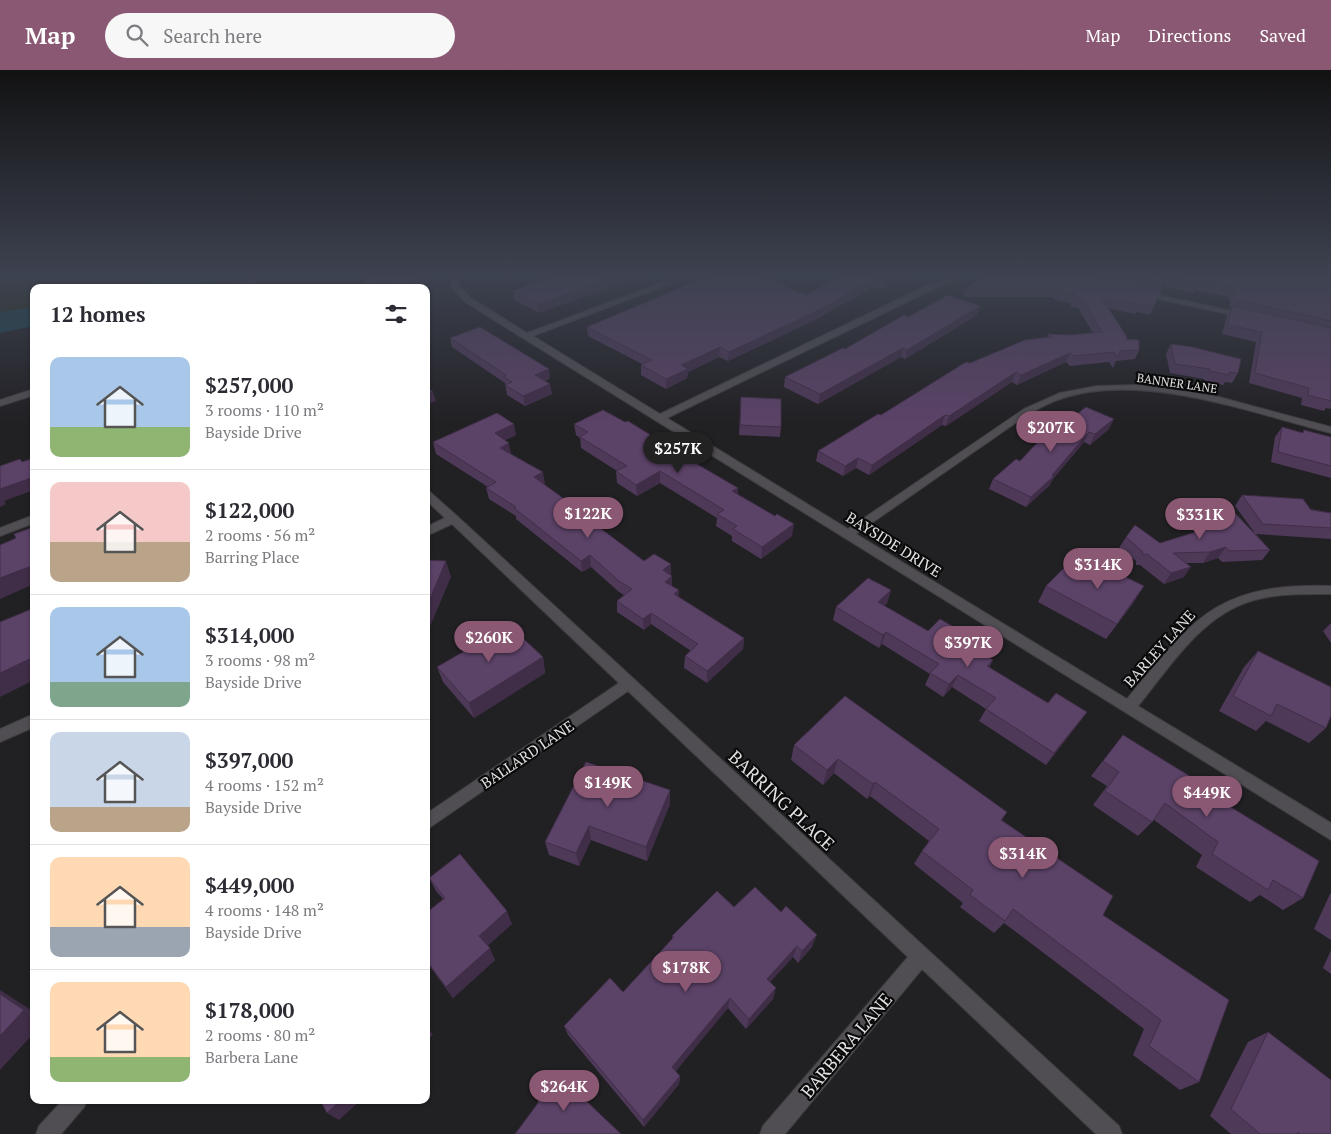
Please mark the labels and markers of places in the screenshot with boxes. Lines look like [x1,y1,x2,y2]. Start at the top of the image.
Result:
pin: $207K [1016,410,1086,453]
pin: $257K [643,432,713,474]
pin: $122K [553,496,623,539]
pin: $331K [1165,498,1235,540]
pin: $314K [1063,548,1133,590]
pin: $260K [454,620,524,663]
pin: $397K [933,626,1003,668]
pin: $149K [573,766,643,808]
pin: $449K [1172,776,1242,818]
pin: $314K [988,836,1058,879]
pin: $178K [651,950,721,993]
pin: $264K [529,1070,599,1112]

